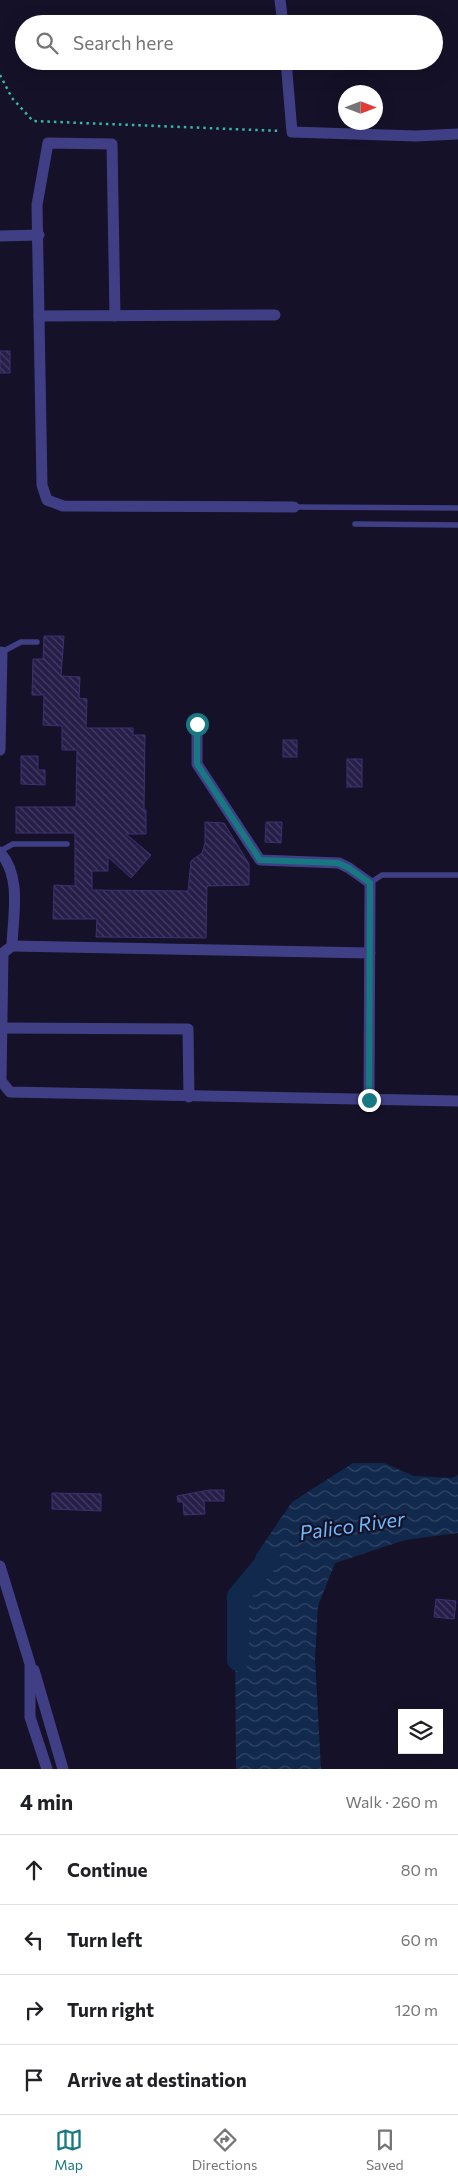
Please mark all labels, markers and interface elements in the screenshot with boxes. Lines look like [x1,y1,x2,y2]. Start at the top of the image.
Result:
search box [15,15,443,70]
icon: search [33,29,61,57]
text: Search here [73,31,173,54]
north arrow [338,85,383,130]
route start [186,713,209,736]
route end [358,1089,381,1112]
water label: Palico River [298,1506,407,1544]
map controls [398,1709,443,1754]
button: layers [398,1709,443,1754]
text: 4 min [20,1789,73,1814]
text: Walk · 260 m [346,1792,438,1811]
icon: ahead [20,1856,48,1884]
text: Continue [67,1858,147,1881]
text: 80 m [401,1860,438,1879]
icon: left [20,1926,48,1954]
text: Turn left [67,1928,142,1951]
text: 60 m [401,1930,438,1949]
icon: right [20,1996,48,2024]
text: Turn right [67,1998,154,2021]
text: 120 m [395,2000,438,2019]
icon: arrive [20,2066,48,2094]
text: Arrive at destination [67,2068,247,2091]
tab: Map [54,2126,83,2173]
tab: Directions [192,2126,257,2173]
tab: Saved [366,2126,404,2173]

